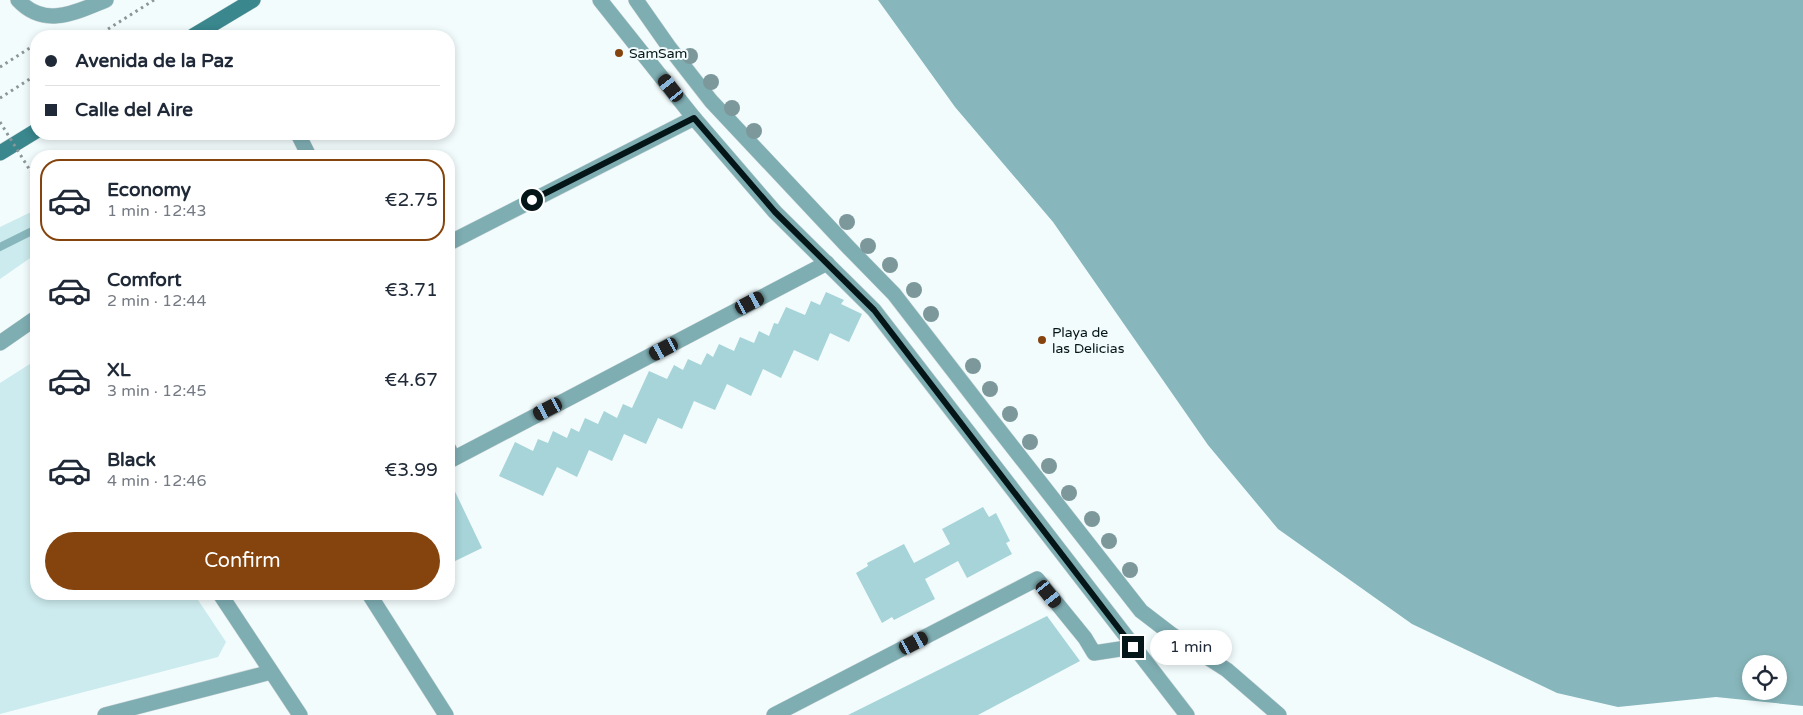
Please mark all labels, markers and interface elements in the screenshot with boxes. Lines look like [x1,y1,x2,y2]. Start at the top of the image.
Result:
place label: SamSam [629,45,687,62]
marker: SamSam [613,47,625,59]
text: Avenida de la Paz [75,50,234,72]
car [655,72,686,104]
text: Calle del Aire [75,99,193,121]
icon: car [47,178,92,223]
text: Economy [107,179,191,201]
text: €2.75 [384,189,438,211]
route start [521,189,543,211]
text: 1 min · 12:43 [107,201,206,221]
icon: car [47,268,92,313]
text: Comfort [107,269,181,291]
text: €3.71 [384,279,438,301]
car [733,289,766,317]
text: 2 min · 12:44 [107,291,206,311]
place label: Playa de las Delicias [1052,324,1125,357]
marker: Playa de las Delicias [1036,334,1048,346]
car [647,335,680,363]
icon: car [47,358,92,403]
text: XL [107,359,131,381]
text: €4.67 [384,369,438,391]
text: 3 min · 12:45 [107,381,206,401]
car [531,396,564,422]
icon: car [47,448,92,493]
text: Black [107,449,156,471]
text: €3.99 [384,459,438,481]
text: 4 min · 12:46 [107,471,206,491]
button: Confirm [45,532,440,590]
car [1033,578,1064,610]
car [897,629,930,657]
callout: 1 min [1150,630,1233,664]
route end [1122,636,1144,658]
text: 1 min [1170,637,1212,657]
map controls [1742,655,1787,700]
button: locate [1742,655,1787,700]

